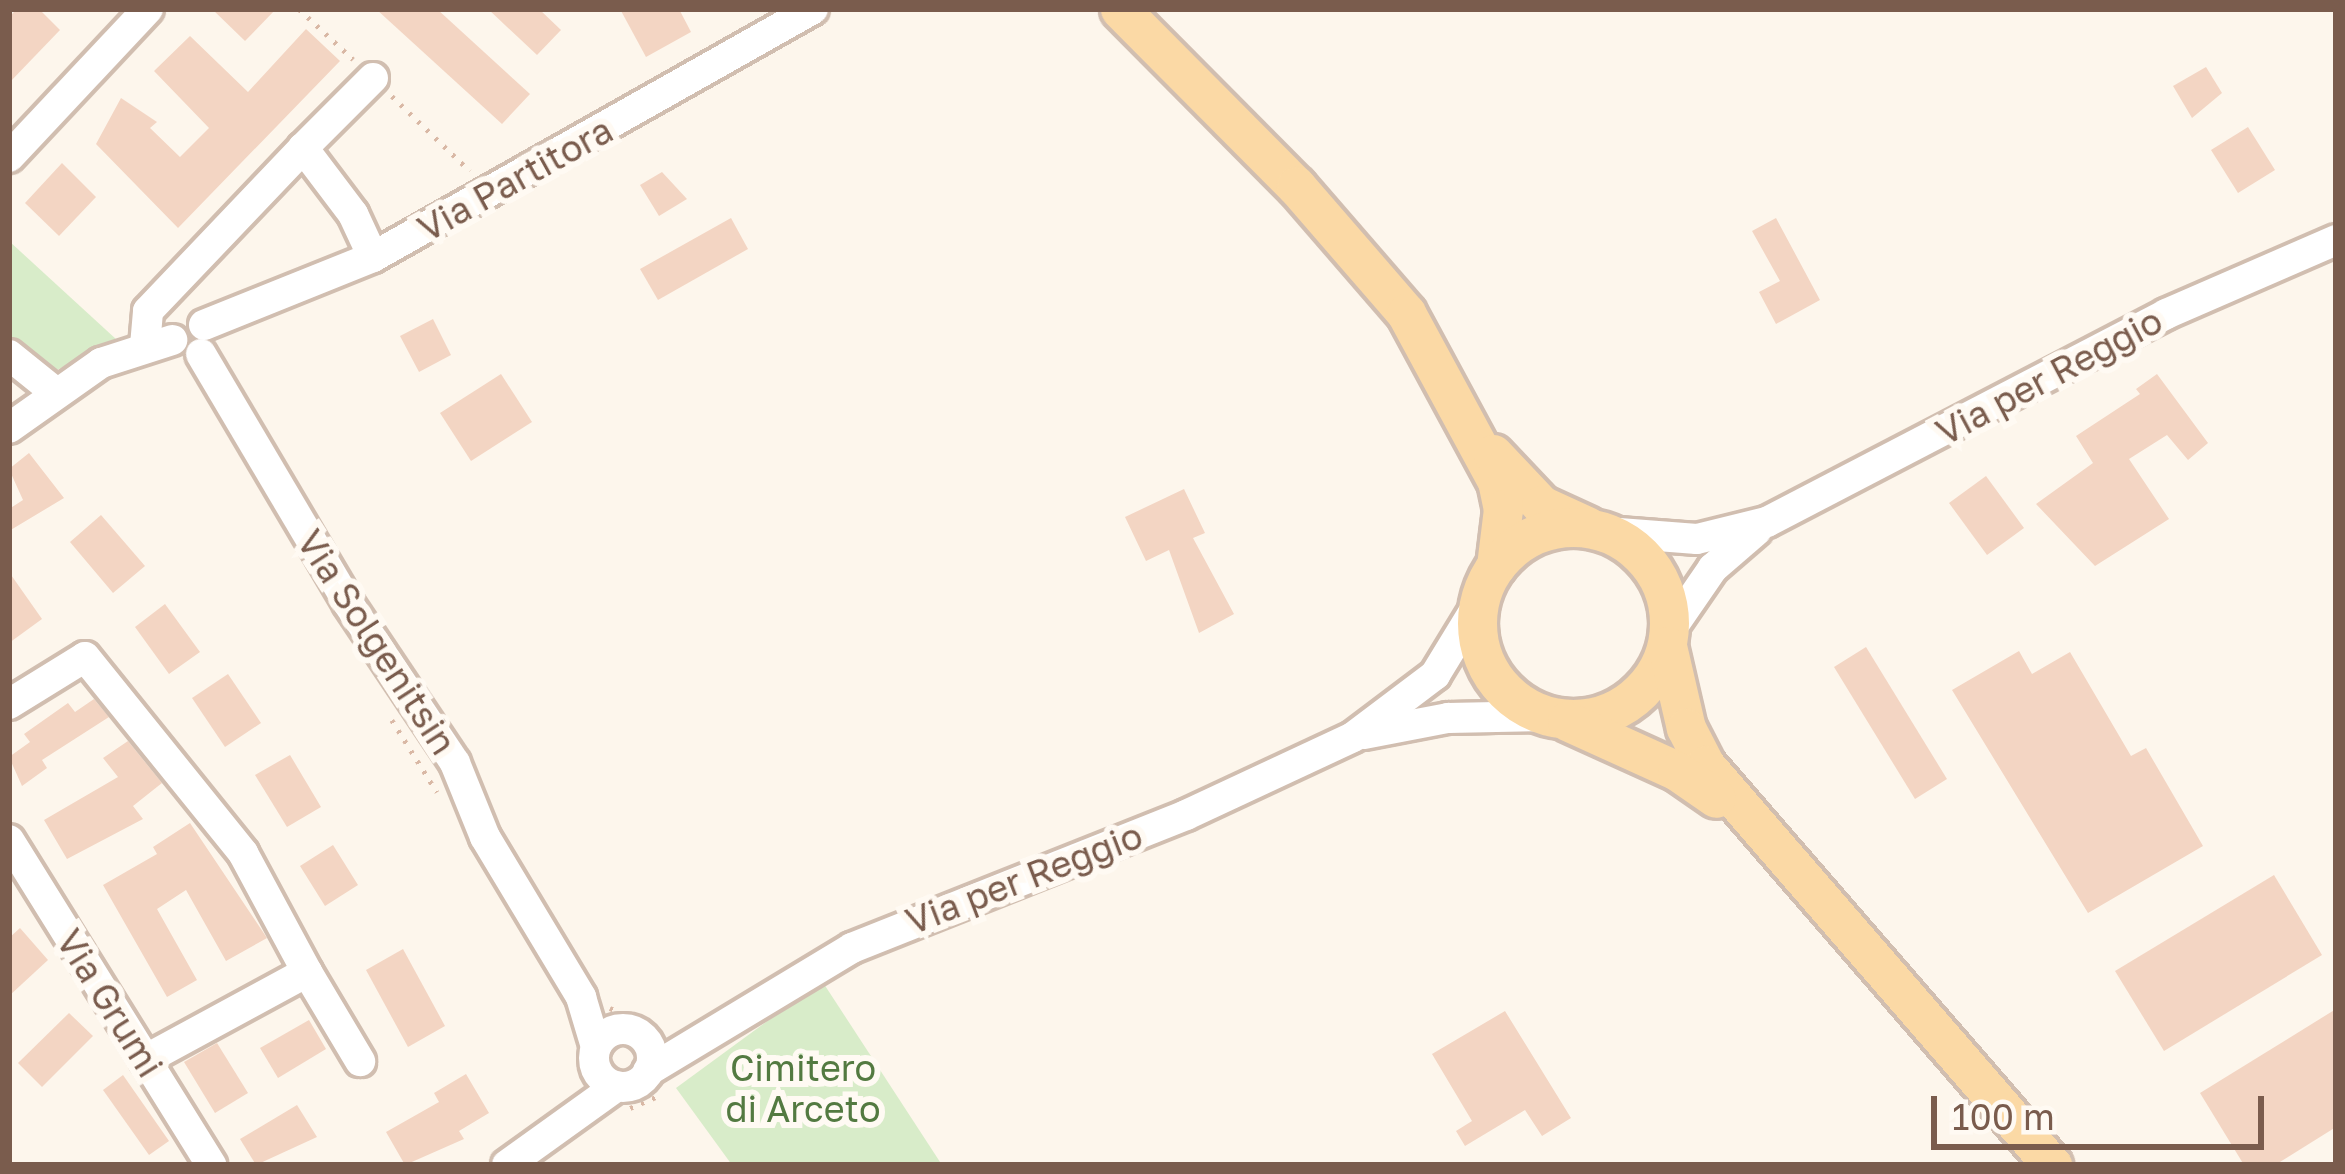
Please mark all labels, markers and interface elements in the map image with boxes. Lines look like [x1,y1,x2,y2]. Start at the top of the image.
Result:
street label: Via Partitora [410,108,620,250]
street label: Via per Reggio [1929,298,2169,454]
street label: Via Solgenitsin [288,522,466,762]
street label: Via per Reggio [900,813,1148,943]
street label: Via Grumi [48,921,172,1085]
park label: Cimitero di Arceto [725,1045,881,1130]
scale bar [1937,1072,2270,1146]
text: 100 m [1952,1095,2055,1138]

